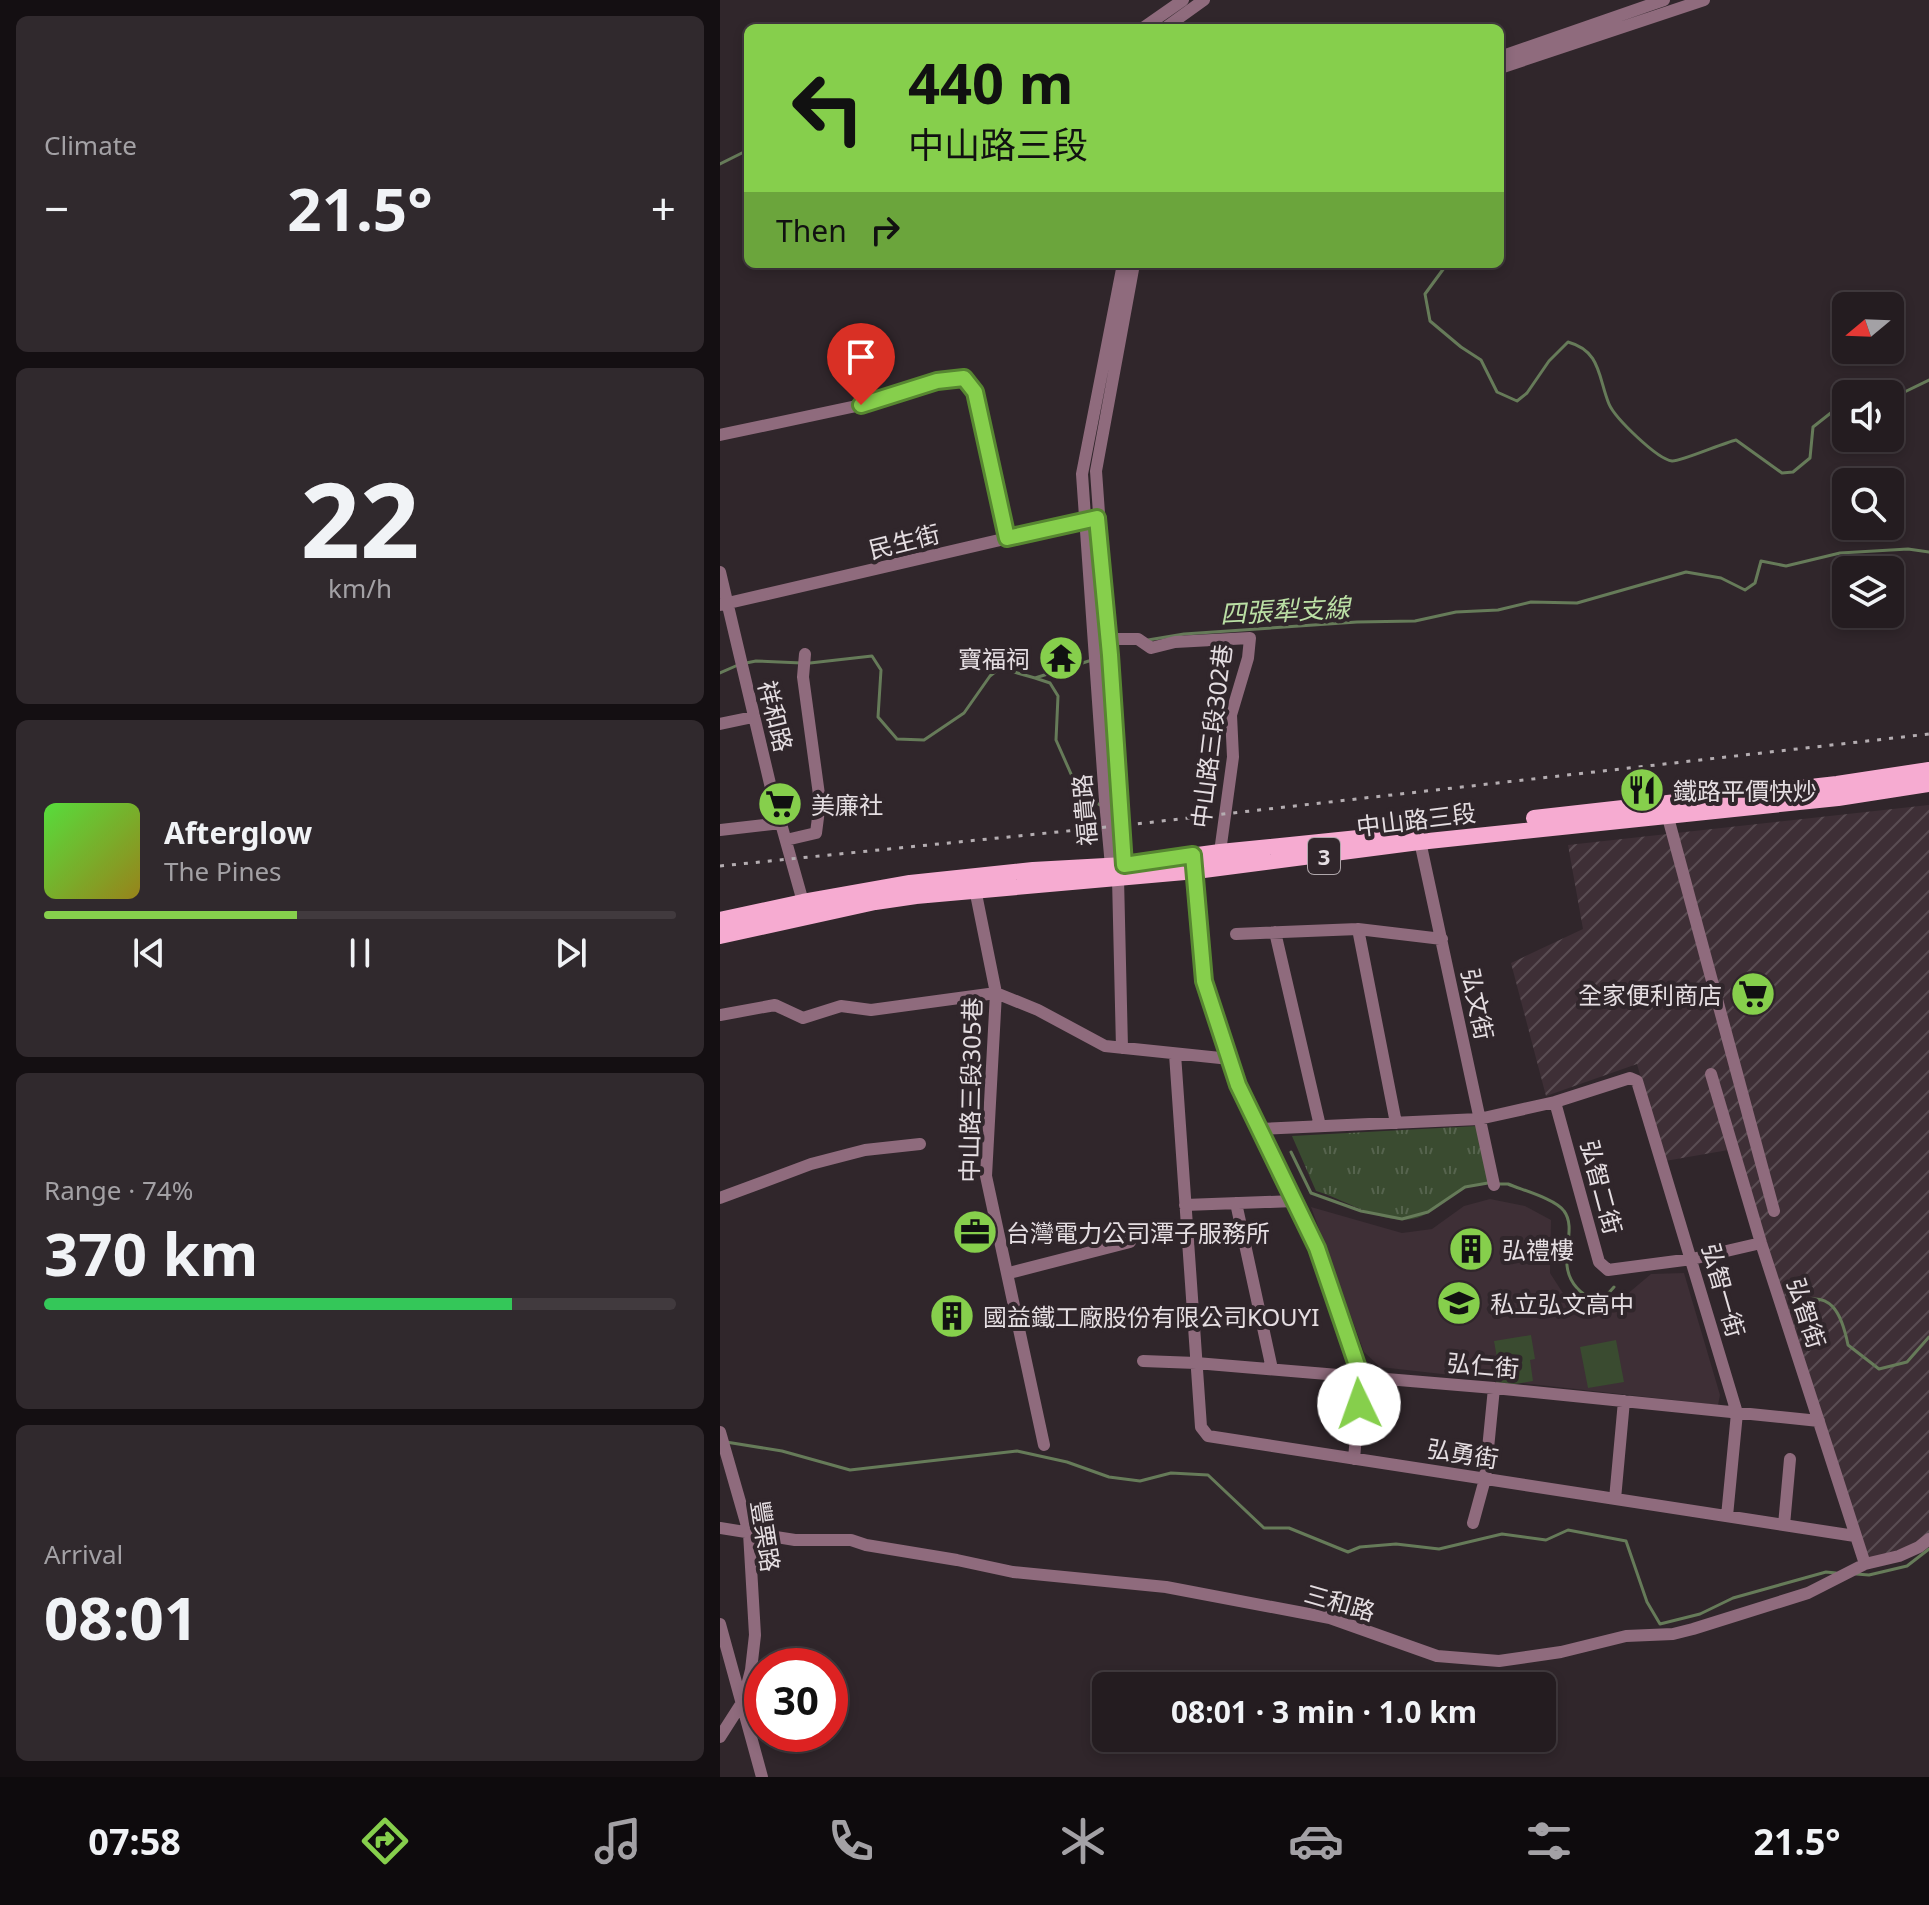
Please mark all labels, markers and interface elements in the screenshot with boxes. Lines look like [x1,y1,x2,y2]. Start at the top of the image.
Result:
text: 440 m [908,44,1073,120]
icon: left [776,56,880,160]
text: 中山路三段 [908,120,1088,169]
text: Climate [44,127,137,163]
text: 21.5° [287,167,433,249]
text: − [44,178,69,238]
text: + [651,178,676,238]
icon: right [863,208,907,252]
text: Then [776,210,847,251]
north arrow [1832,292,1904,364]
map controls [1832,292,1904,628]
pin [827,323,895,405]
icon: arrive [839,335,883,379]
button: sound [1832,380,1904,452]
text: 22 [301,447,419,588]
button: search [1832,468,1904,540]
street label: 民生街 [865,516,943,566]
button: layers [1832,556,1904,628]
text: km/h [328,570,392,606]
water label: 四張犁支線 [1219,588,1354,631]
temple icon: 寶福祠 [1037,634,1085,682]
place label: 寶福祠 [958,642,1030,675]
street label: 中山路三段302巷 [1183,642,1239,830]
street label: 祥和路 [751,677,801,755]
restaurant icon: 鐵路平價快炒 [1618,766,1666,814]
street label: 福貴路 [1064,773,1104,847]
place label: 鐵路平價快炒 [1673,774,1817,807]
supermarket icon: 美廉社 [756,780,804,828]
place label: 美廉社 [811,788,883,821]
street label: 中山路三段 [1354,795,1478,843]
text: Afterglow [164,812,312,853]
road number: 3 [1308,838,1340,874]
text: The Pines [164,853,282,889]
icon: previous [127,931,171,975]
icon: pause [338,931,382,975]
icon: next [549,931,593,975]
street label: 弘文街 [1454,965,1502,1043]
supermarket icon: 全家便利商店 [1729,970,1777,1018]
place label: 全家便利商店 [1578,978,1722,1011]
street label: 中山路三段305巷 [952,997,988,1183]
street label: 弘智二街 [1574,1136,1630,1238]
text: Range · 74% [44,1172,193,1208]
office icon: 台灣電力公司潭子服務所 [951,1208,999,1256]
text: 370 km [44,1212,258,1294]
place label: 台灣電力公司潭子服務所 [1006,1216,1270,1249]
building icon: 弘禮樓 [1447,1225,1495,1273]
place label: 弘禮樓 [1502,1233,1574,1266]
street label: 弘智一街 [1695,1239,1753,1341]
street label: 弘智街 [1780,1274,1834,1352]
school or university icon: 私立弘文高中 [1435,1279,1483,1327]
place label: 私立弘文高中 [1490,1287,1634,1320]
building icon: 國益鐵工廠股份有限公司KOUYI [928,1292,976,1340]
place label: 國益鐵工廠股份有限公司KOUYI [983,1300,1319,1333]
street label: 弘仁街 [1446,1345,1520,1385]
position arrow [1317,1362,1401,1446]
street label: 弘勇街 [1425,1431,1501,1475]
street label: 豐栗路 [744,1498,788,1574]
text: Arrival [44,1536,123,1572]
text: 08:01 [44,1576,198,1658]
street label: 三和路 [1301,1576,1379,1628]
speed limit sign: 30 [744,1648,848,1752]
text: 08:01 · 3 min · 1.0 km [1171,1691,1477,1732]
icon: directions [357,1813,413,1869]
icon: music [590,1813,646,1869]
icon: phone [823,1813,879,1869]
icon: climate [1055,1813,1111,1869]
icon: car [1288,1813,1344,1869]
icon: filters [1521,1813,1577,1869]
text: 07:58 [88,1817,181,1866]
text: 21.5° [1753,1817,1841,1866]

